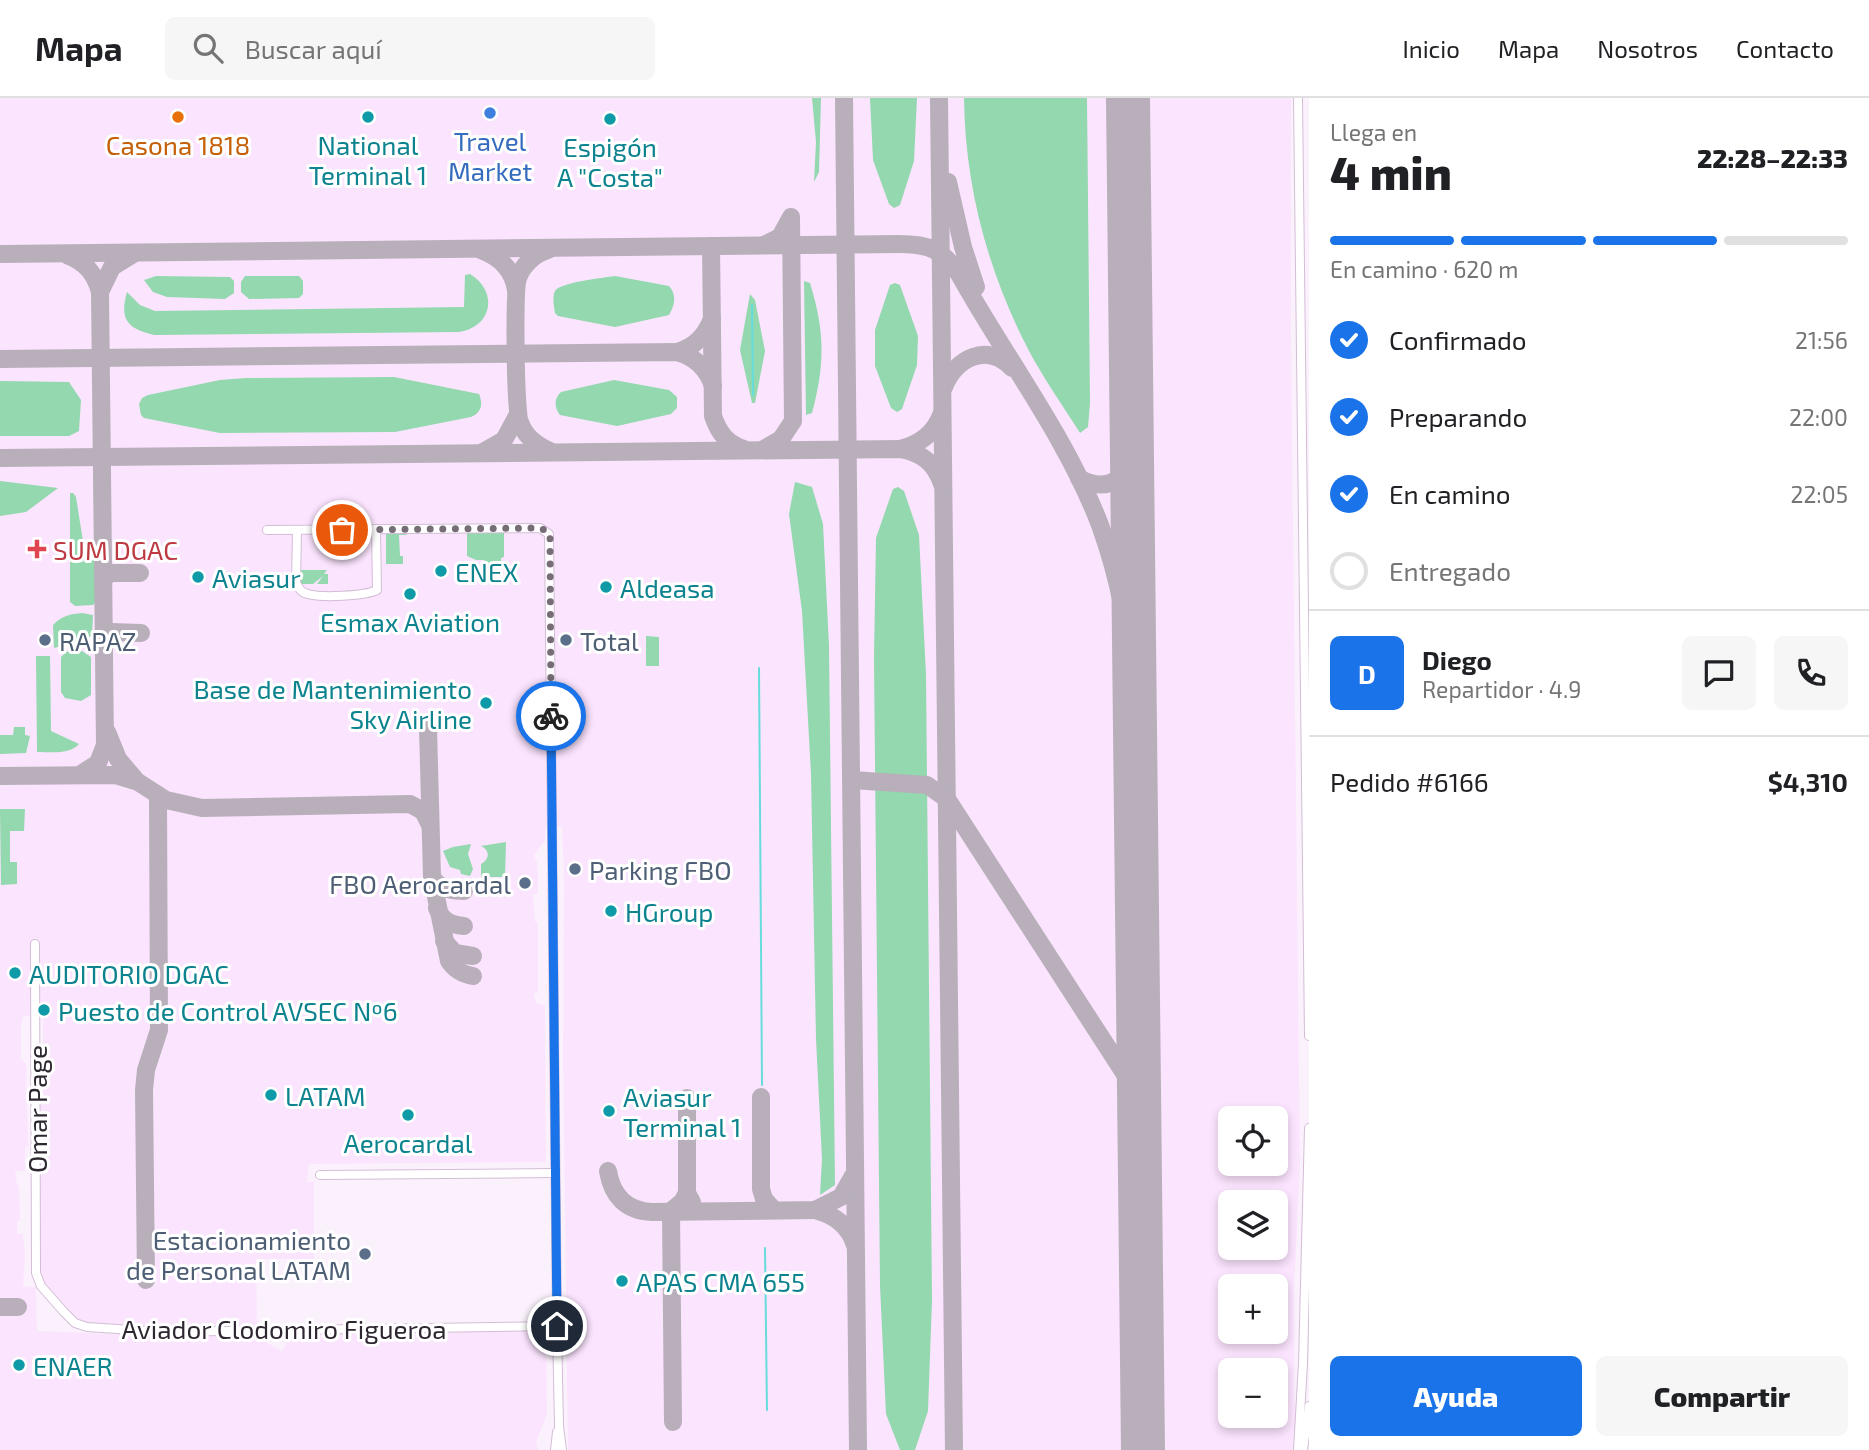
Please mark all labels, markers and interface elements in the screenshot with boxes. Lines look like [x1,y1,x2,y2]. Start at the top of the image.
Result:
search box [165,17,655,80]
text: Mapa [35,28,123,68]
icon: search [189,29,227,67]
text: Buscar aquí [245,33,382,64]
text: Inicio [1402,34,1460,63]
text: Mapa [1498,34,1559,63]
text: Nosotros [1597,34,1698,63]
text: Contacto [1736,34,1834,63]
marker: Travel Market [482,105,498,121]
marker: Casona 1818 [170,109,186,125]
marker: National Terminal 1 [360,109,376,125]
marker: Espigón A "Costa" [602,111,618,127]
text: Llega en [1330,118,1417,146]
place label: Travel Market [448,125,532,186]
place label: Casona 1818 [106,129,250,160]
place label: National Terminal 1 [309,129,427,190]
place label: Espigón A "Costa" [557,131,663,192]
text: 22:28–22:33 [1697,142,1848,173]
text: 4 min [1330,144,1452,199]
text: En camino · 620 m [1330,255,1518,283]
icon: check [1330,321,1368,359]
text: Confirmado [1389,324,1527,355]
text: 21:56 [1795,326,1848,354]
icon: check [1330,398,1368,436]
text: Preparando [1389,401,1527,432]
text: 22:00 [1789,403,1848,431]
icon: check [1330,475,1368,513]
text: En camino [1389,478,1511,509]
text: 22:05 [1791,480,1848,508]
pin [312,500,372,560]
icon: bag [323,511,361,549]
place label: SUM DGAC [53,534,178,565]
marker: SUM DGAC [27,539,47,559]
text: Entregado [1389,555,1511,586]
place label: ENEX [455,556,518,587]
place label: Aviasur [212,562,301,593]
marker: ENEX [433,563,449,579]
marker: Aviasur [190,569,206,585]
place label: Aldeasa [620,572,715,603]
marker: Aldeasa [598,579,614,595]
marker: Esmax Aviation [402,586,418,602]
place label: Esmax Aviation [320,606,500,637]
place label: RAPAZ [59,625,137,656]
place label: Total [580,625,639,656]
marker: RAPAZ [37,632,53,648]
marker: Total [558,632,574,648]
button: chat [1682,636,1756,710]
button: phone [1774,636,1848,710]
text: Diego [1422,644,1492,675]
text: D [1358,658,1376,689]
place label: Base de Mantenimiento Sky Airline [193,673,472,734]
text: Repartidor · 4.9 [1422,675,1581,703]
courier [516,681,586,751]
marker: Base de Mantenimiento Sky Airline [478,695,494,711]
icon: bike [532,697,570,735]
text: Pedido #6166 [1330,766,1489,797]
text: $4,310 [1768,766,1848,797]
place label: Parking FBO [589,854,732,885]
marker: Parking FBO [567,861,583,877]
place label: FBO Aerocardal [329,868,511,899]
marker: FBO Aerocardal [517,875,533,891]
place label: HGroup [625,896,713,927]
marker: HGroup [603,903,619,919]
place label: AUDITORIO DGAC [29,958,229,989]
marker: AUDITORIO DGAC [7,965,23,981]
place label: Puesto de Control AVSEC Nº6 [58,995,398,1026]
marker: Puesto de Control AVSEC Nº6 [36,1002,52,1018]
street label: Omar Page [21,1045,52,1173]
place label: LATAM [285,1080,366,1111]
place label: Aviasur Terminal 1 [623,1081,741,1142]
marker: LATAM [263,1087,279,1103]
marker: Aviasur Terminal 1 [601,1103,617,1119]
map controls [1218,1106,1288,1428]
button: locate [1218,1106,1288,1176]
marker: Aerocardal [400,1107,416,1123]
place label: Aerocardal [343,1127,473,1158]
button: layers [1218,1190,1288,1260]
place label: Estacionamiento de Personal LATAM [126,1224,351,1285]
marker: Estacionamiento de Personal LATAM [357,1246,373,1262]
place label: APAS CMA 655 [636,1266,805,1297]
marker: APAS CMA 655 [614,1273,630,1289]
button: + [1218,1274,1288,1344]
pin [527,1296,587,1356]
icon: home [538,1307,576,1345]
street label: Aviador Clodomiro Figueroa [121,1313,447,1344]
place label: ENAER [33,1350,113,1381]
button: Ayuda [1330,1356,1582,1436]
button: Compartir [1596,1356,1848,1436]
marker: ENAER [11,1357,27,1373]
button: − [1218,1358,1288,1428]

